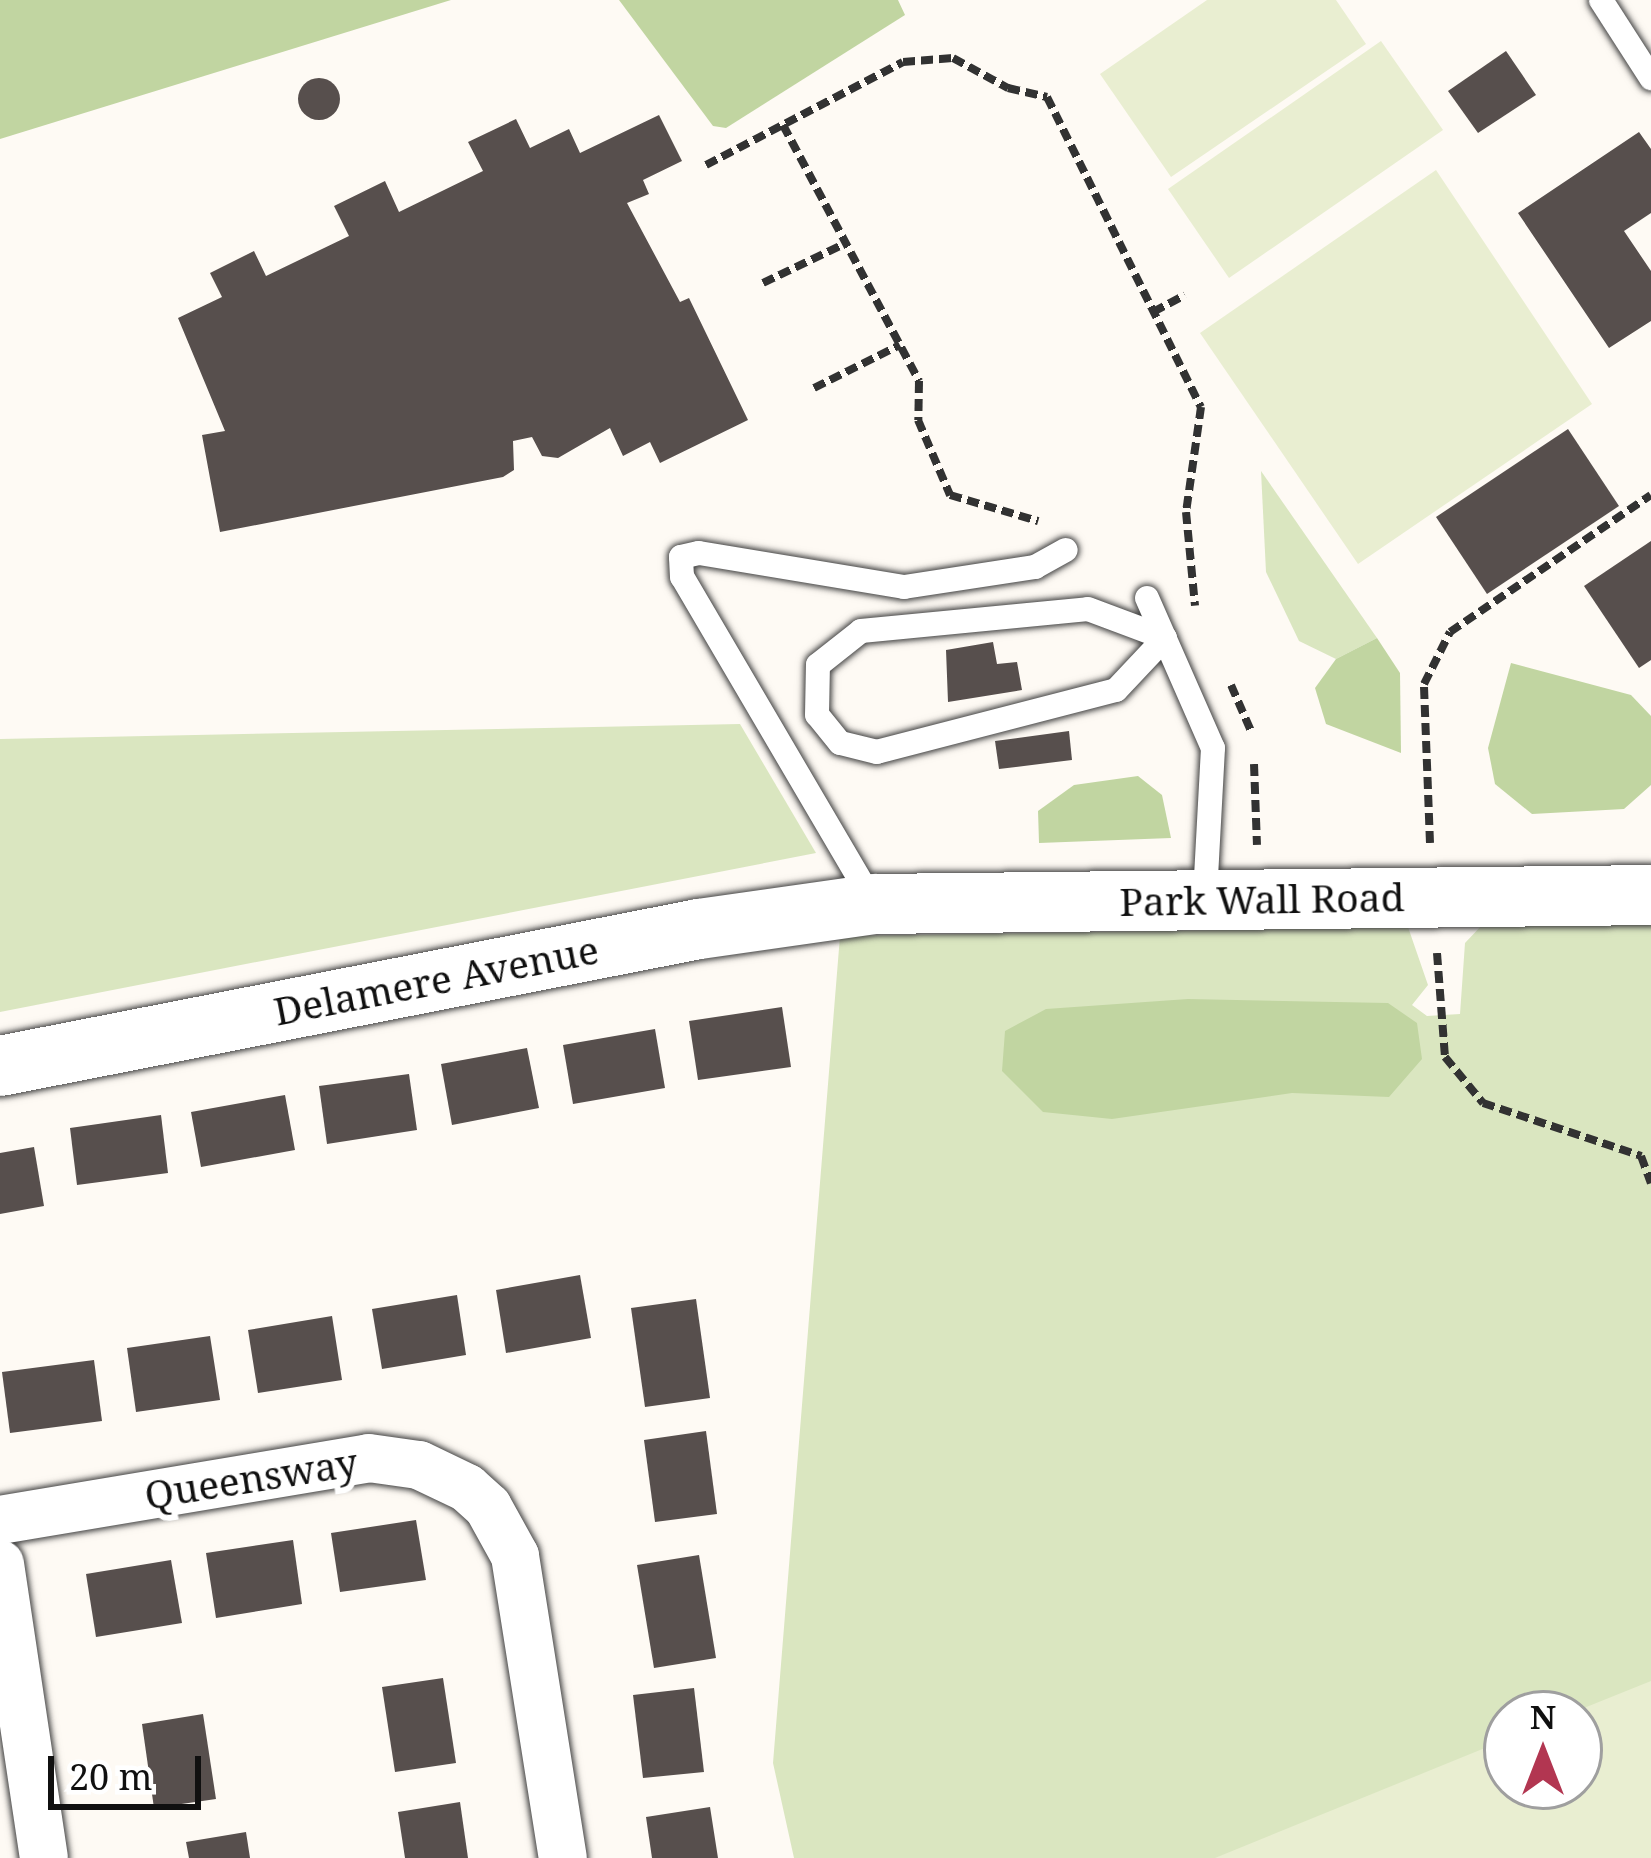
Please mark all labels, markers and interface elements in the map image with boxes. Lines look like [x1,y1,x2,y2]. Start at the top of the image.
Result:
street label: Park Wall Road [1119,873,1405,925]
street label: Delamere Avenue [270,926,602,1034]
street label: Queensway [141,1438,361,1518]
north arrow [1483,1690,1603,1810]
text: N [1530,1694,1556,1739]
scale bar [54,1732,207,1806]
text: 20 m [69,1752,153,1801]

